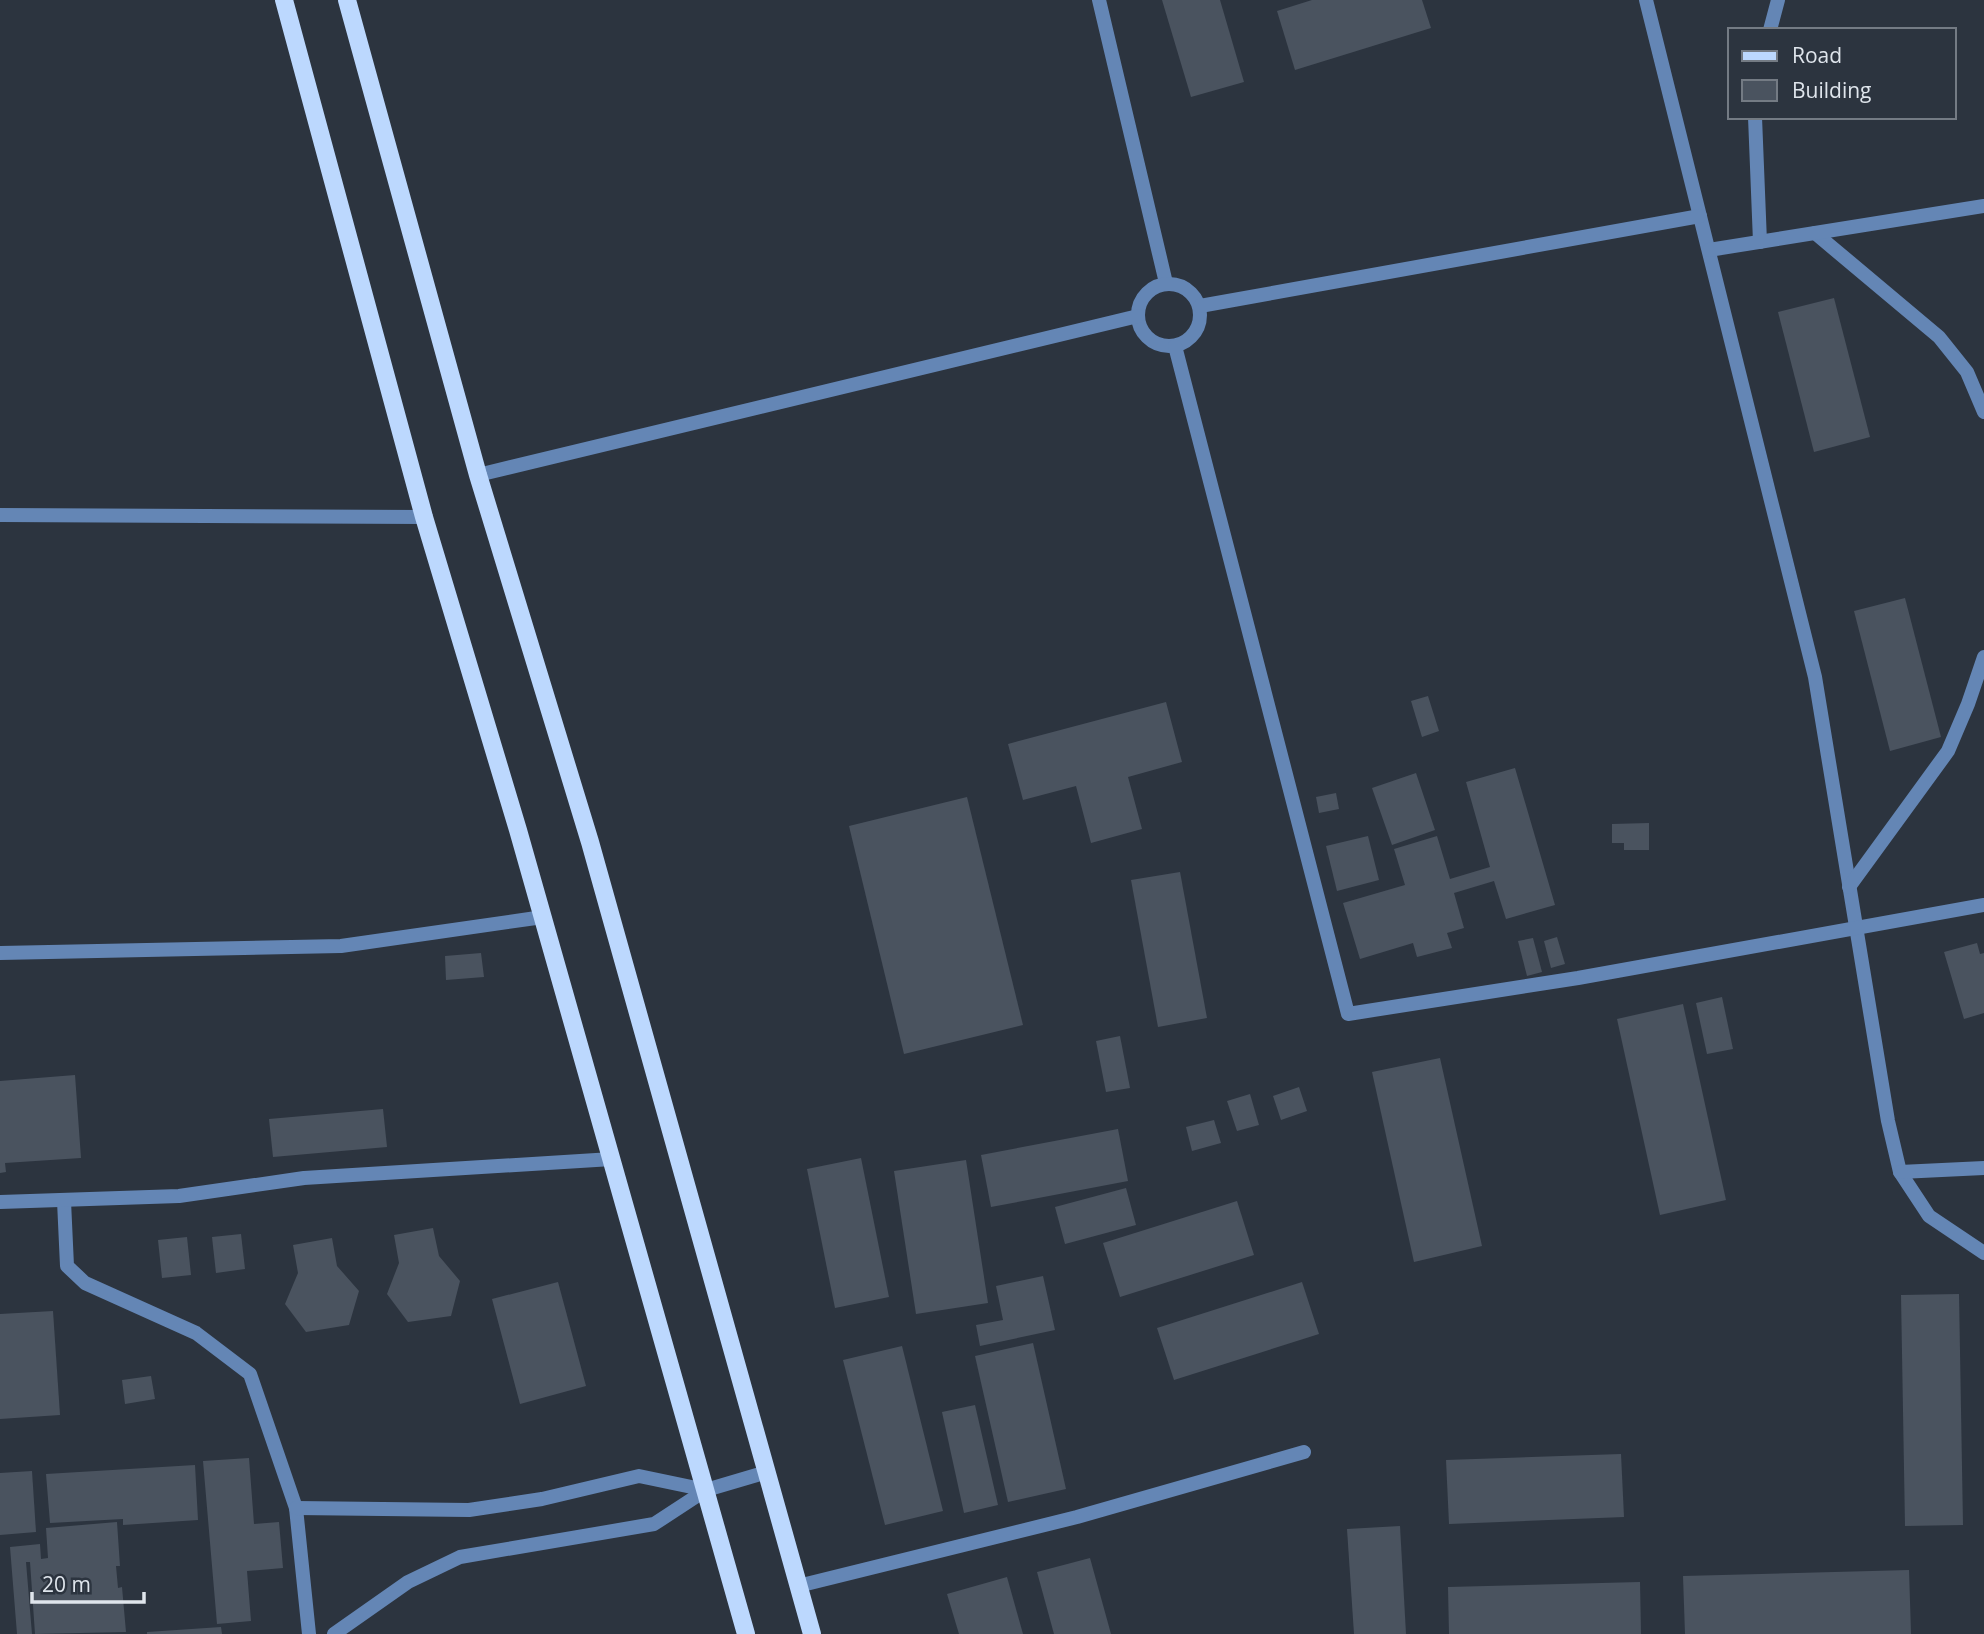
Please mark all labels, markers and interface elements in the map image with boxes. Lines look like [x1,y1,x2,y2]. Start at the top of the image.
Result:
legend [1728,28,1956,119]
text: Road [1792,41,1842,69]
text: Building [1792,76,1871,104]
scale bar [32,1560,144,1604]
text: 20 m [42,1570,91,1598]

